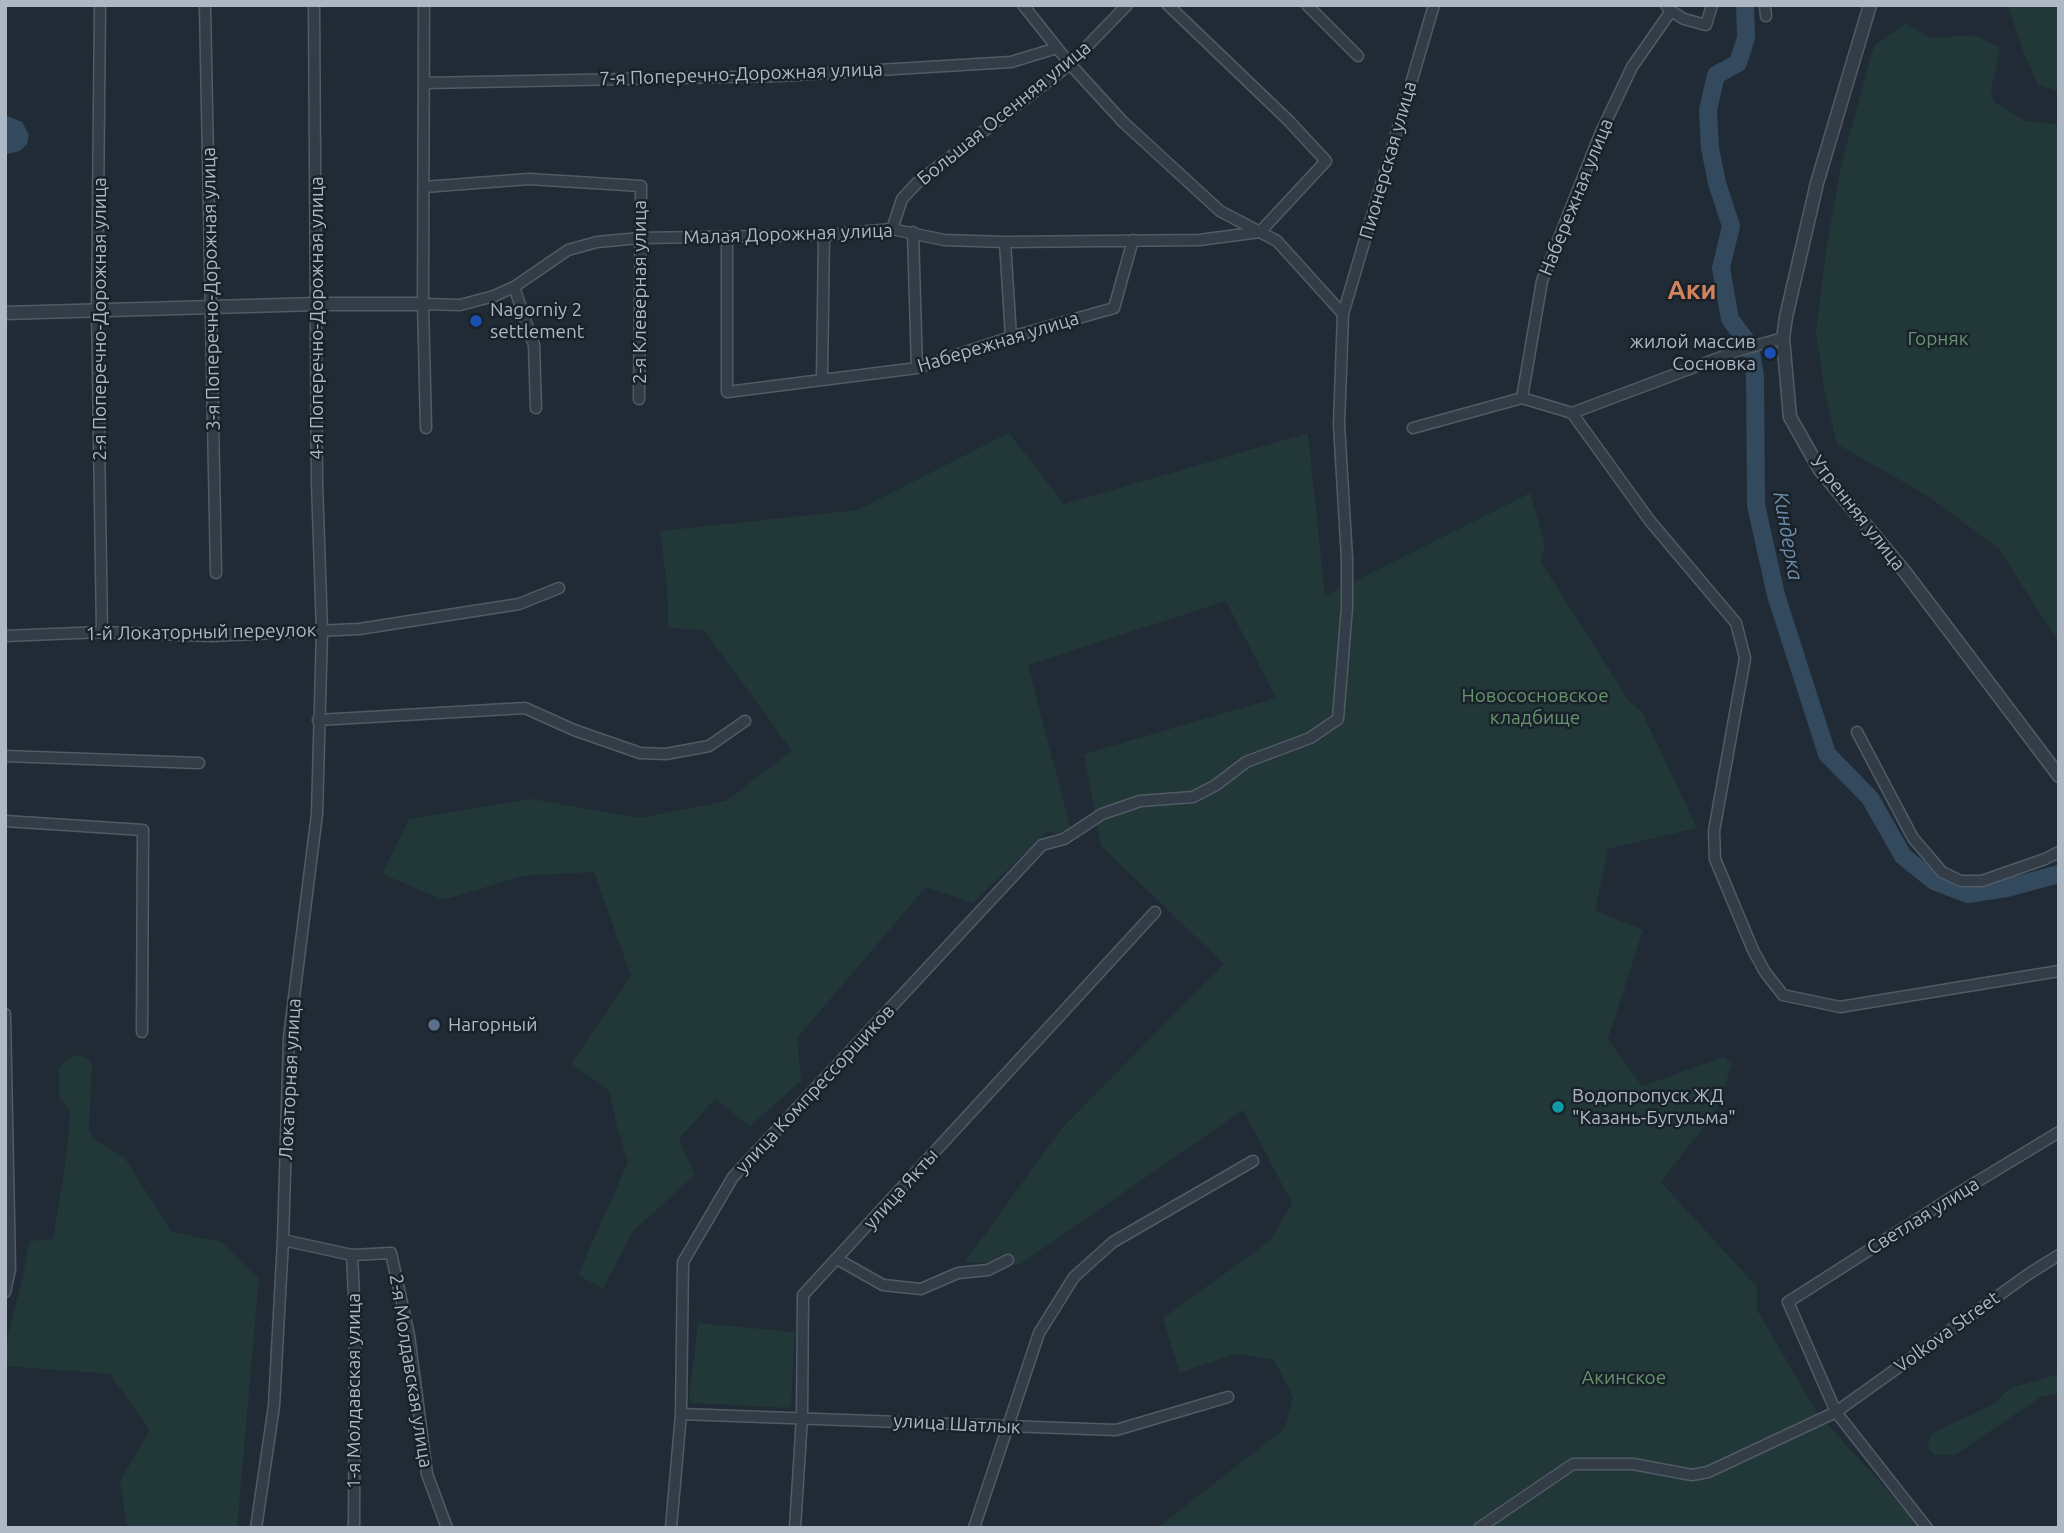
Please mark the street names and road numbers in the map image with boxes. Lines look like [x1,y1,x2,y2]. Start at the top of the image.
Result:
street label: Большая Осенняя улица [913,36,1095,190]
street label: 7-я Поперечно-Дорожная улица [599,58,883,90]
street label: Пионерская улица [1355,78,1421,242]
street label: Набережная улица [1534,115,1618,279]
street label: 3-я Поперечно-Дорожная улица [197,147,225,431]
street label: 4-я Поперечно-Дорожная улица [306,176,328,460]
street label: 2-я Поперечно-Дорожная улица [89,177,111,461]
street label: 2-я Клеверная улица [629,200,651,384]
street label: Малая Дорожная улица [683,219,893,249]
street label: Набережная улица [914,307,1082,377]
street label: Утренняя улица [1806,451,1910,575]
street label: 1-й Локаторный переулок [85,619,317,645]
street label: Локаторная улица [274,998,306,1160]
street label: улица Компрессорщиков [731,1000,899,1178]
street label: улица Якты [859,1144,943,1234]
street label: Светлая улица [1863,1172,1983,1260]
street label: 2-я Молдавская улица [384,1272,438,1470]
street label: Volkova Street [1890,1286,2004,1378]
street label: 1-я Молдавская улица [343,1293,365,1489]
street label: улица Шатлык [893,1409,1021,1439]

